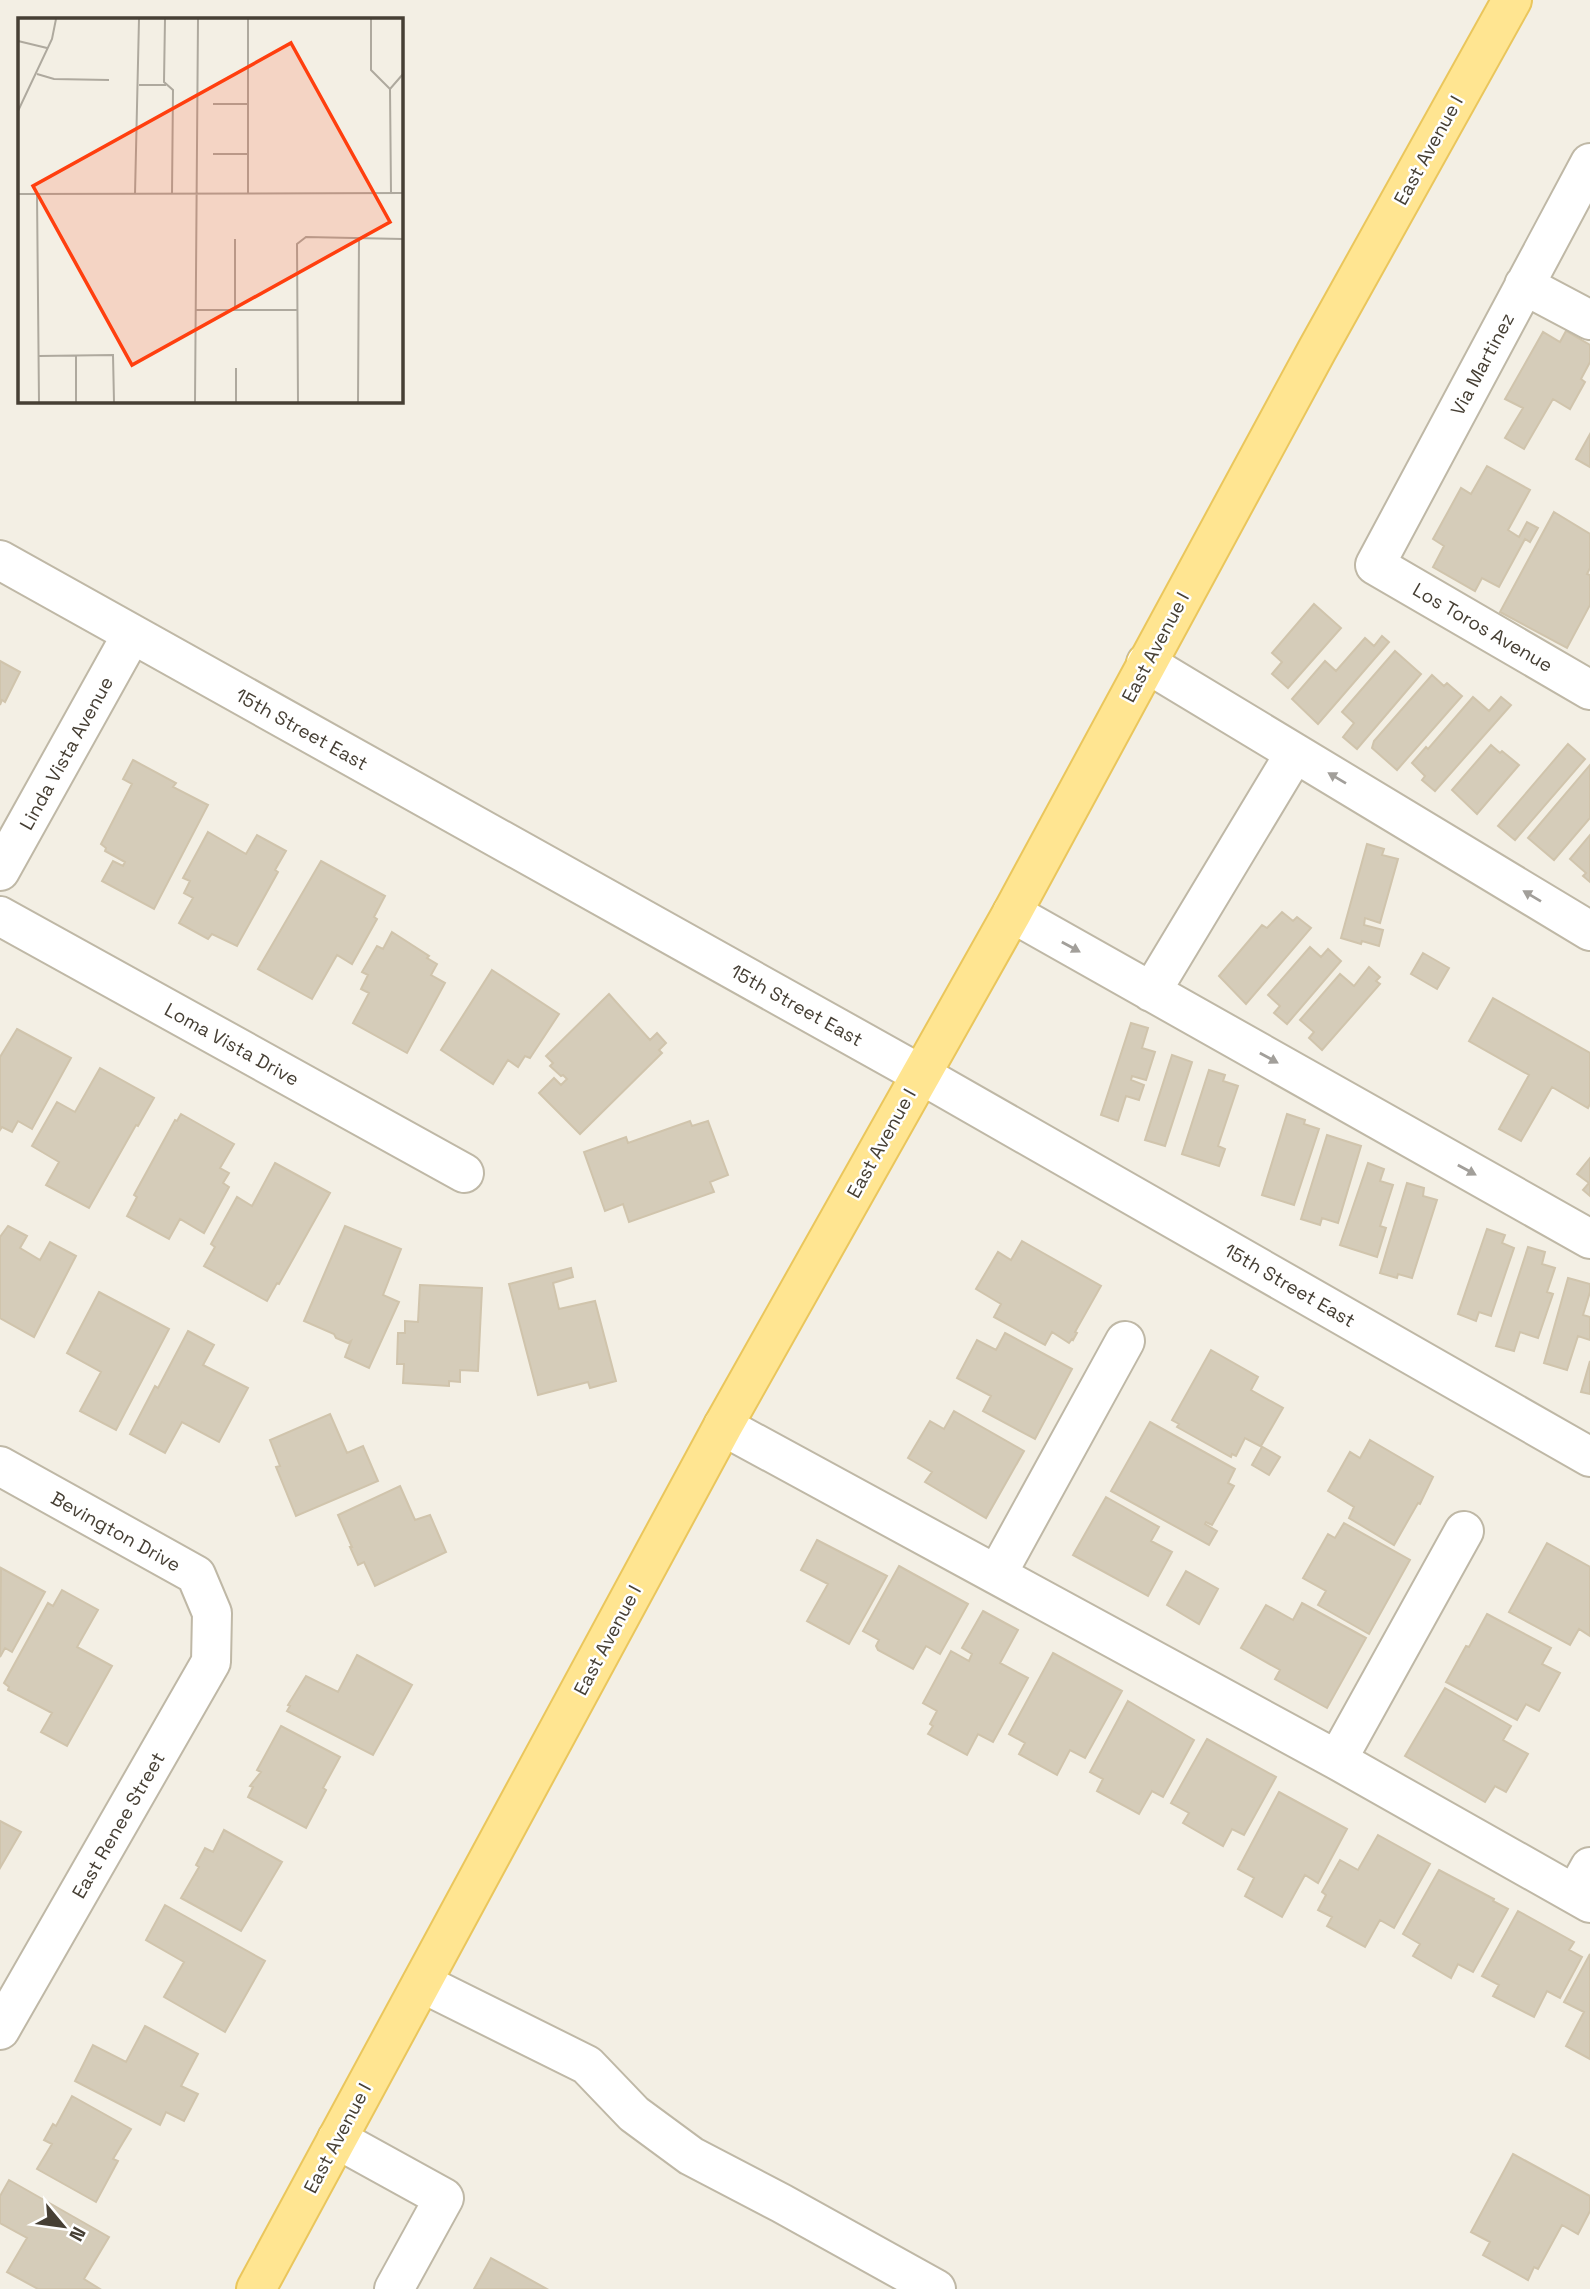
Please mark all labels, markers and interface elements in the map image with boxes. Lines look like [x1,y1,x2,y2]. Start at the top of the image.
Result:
inset map [18,18,402,402]
street label: East Avenue I [1388,91,1469,209]
street label: Via Martinez [1445,309,1520,420]
street label: Los Toros Avenue [1408,577,1557,678]
street label: East Avenue I [1116,588,1195,707]
street label: Linda Vista Avenue [14,672,119,835]
street label: 15th Street East [231,683,372,776]
one-way arrow [1327,772,1346,785]
one-way arrow [1522,890,1541,902]
one-way arrow [1061,941,1081,953]
street label: 15th Street East [726,959,867,1052]
street label: Loma Vista Drive [160,997,303,1092]
one-way arrow [1260,1052,1279,1064]
street label: East Avenue I [841,1084,922,1202]
one-way arrow [1458,1164,1477,1176]
street label: 15th Street East [1220,1238,1360,1333]
street label: Bevington Drive [47,1486,185,1577]
street label: East Avenue I [568,1581,647,1700]
street label: East Renee Street [66,1747,171,1903]
street label: East Avenue I [298,2079,377,2198]
north arrow [28,2191,98,2261]
text: N [63,2222,91,2246]

